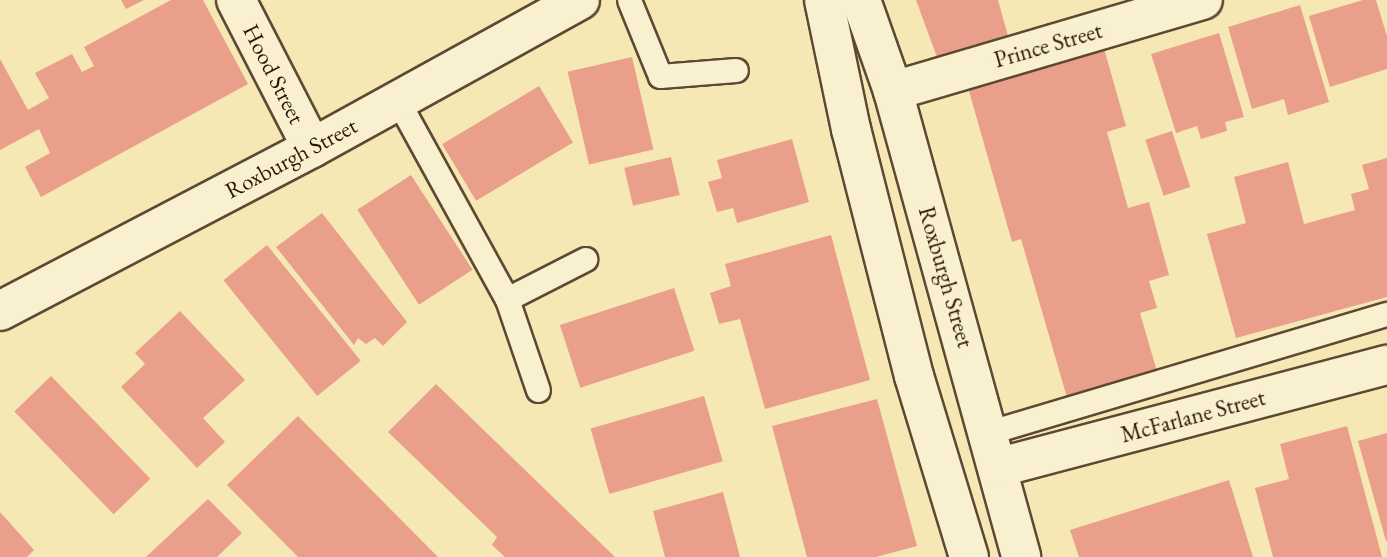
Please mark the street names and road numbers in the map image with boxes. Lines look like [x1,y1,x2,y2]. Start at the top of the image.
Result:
street label: Prince Street [991,16,1105,74]
street label: Hood Street [237,20,311,128]
street label: Roxburgh Street [220,112,362,204]
street label: Roxburgh Street [913,203,979,351]
street label: McFarlane Street [1118,383,1268,449]

